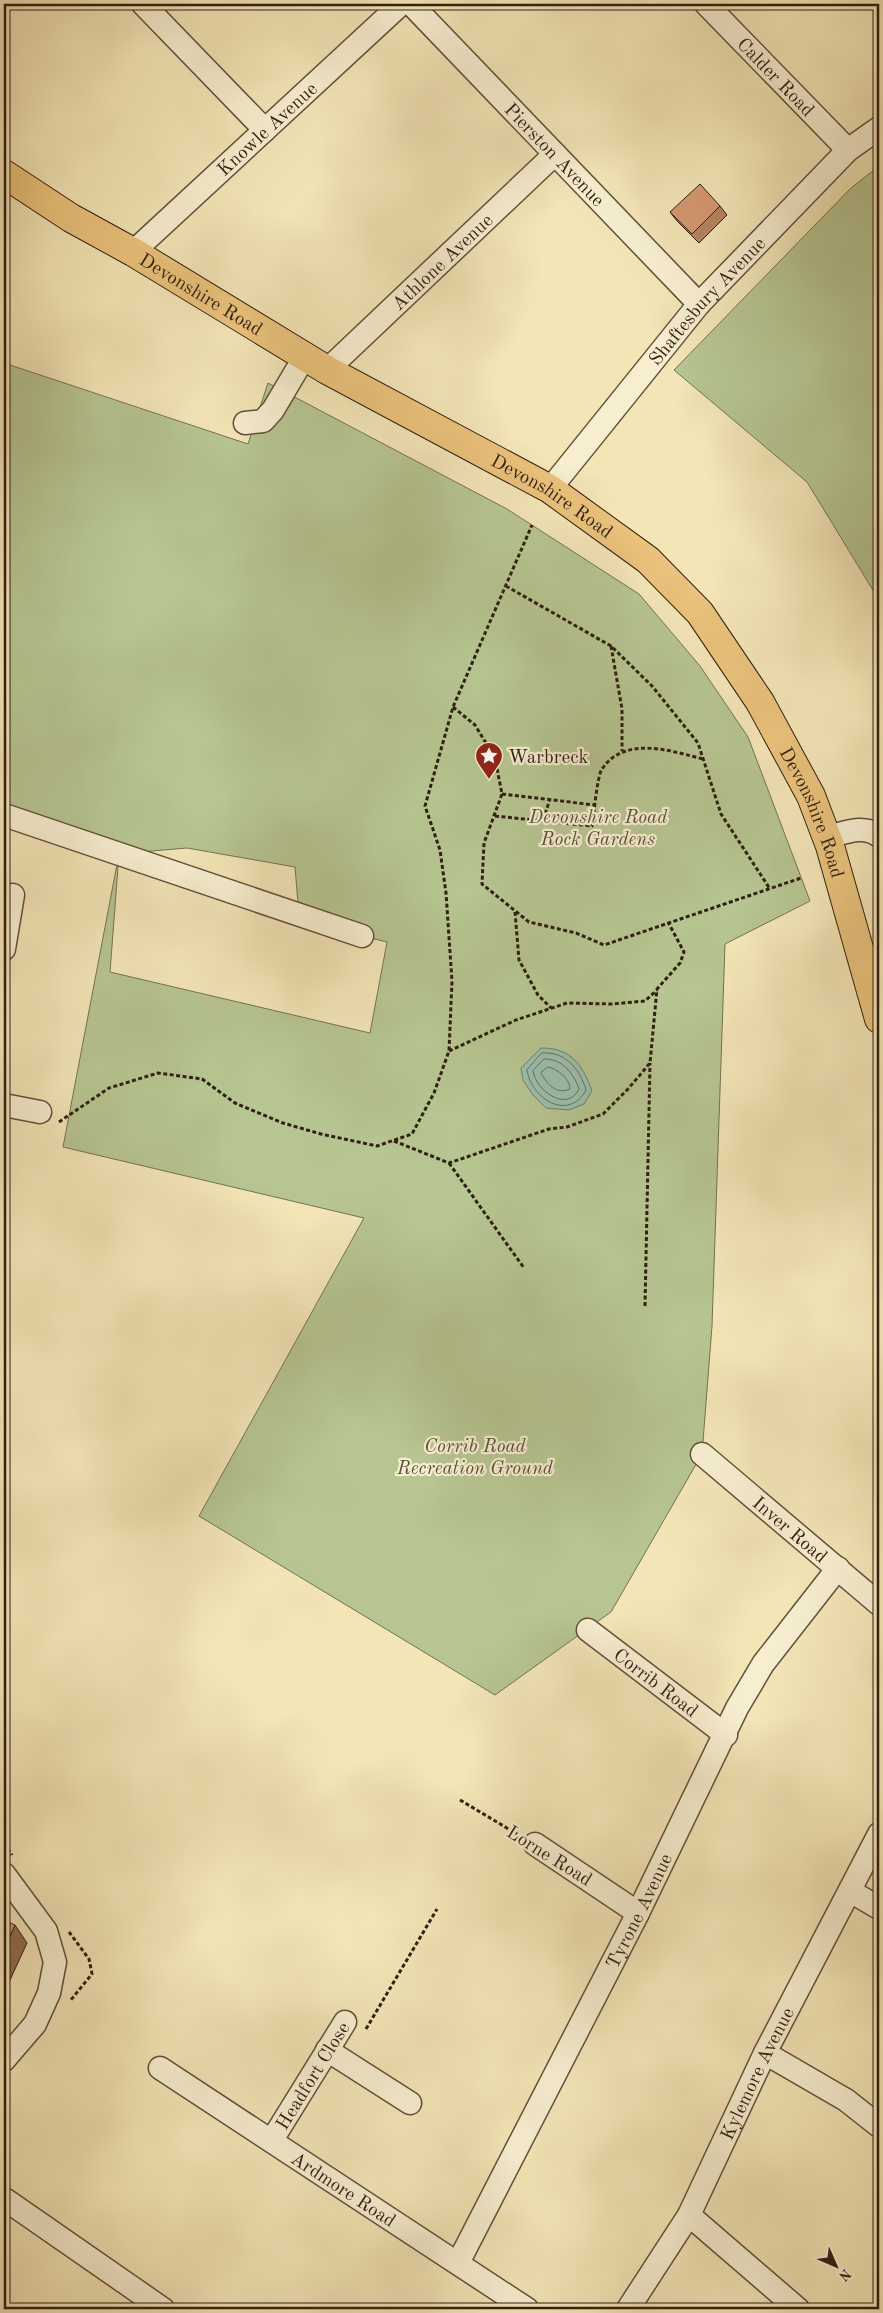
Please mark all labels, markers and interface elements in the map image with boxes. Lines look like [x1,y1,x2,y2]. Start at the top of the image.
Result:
street label: Calder Road [732,35,817,121]
street label: Knowle Avenue [215,80,322,181]
street label: Pierston Avenue [500,101,607,211]
street label: Athlone Avenue [389,211,497,315]
street label: Shaftesbury Avenue [646,234,770,370]
street label: Devonshire Road [135,251,265,340]
street label: Devonshire Road [487,452,615,543]
place icon: Warbreck [474,741,504,780]
street label: Devonshire Road [774,745,846,881]
place label: Warbreck [508,749,588,768]
park label: Devonshire Road Rock Gardens [528,809,668,850]
park label: Corrib Road Recreation Ground [396,1438,554,1479]
street label: Inver Road [748,1494,830,1568]
street label: Corrib Road [609,1646,701,1722]
street label: Lorne Road [503,1823,595,1891]
street label: Tyrone Avenue [604,1851,677,1972]
street label: Kylemore Avenue [718,2005,799,2144]
street label: Headfort Close [274,2019,355,2134]
street label: Ardmore Road [287,2150,398,2232]
north arrow [810,2240,860,2290]
text: N [836,2266,853,2283]

